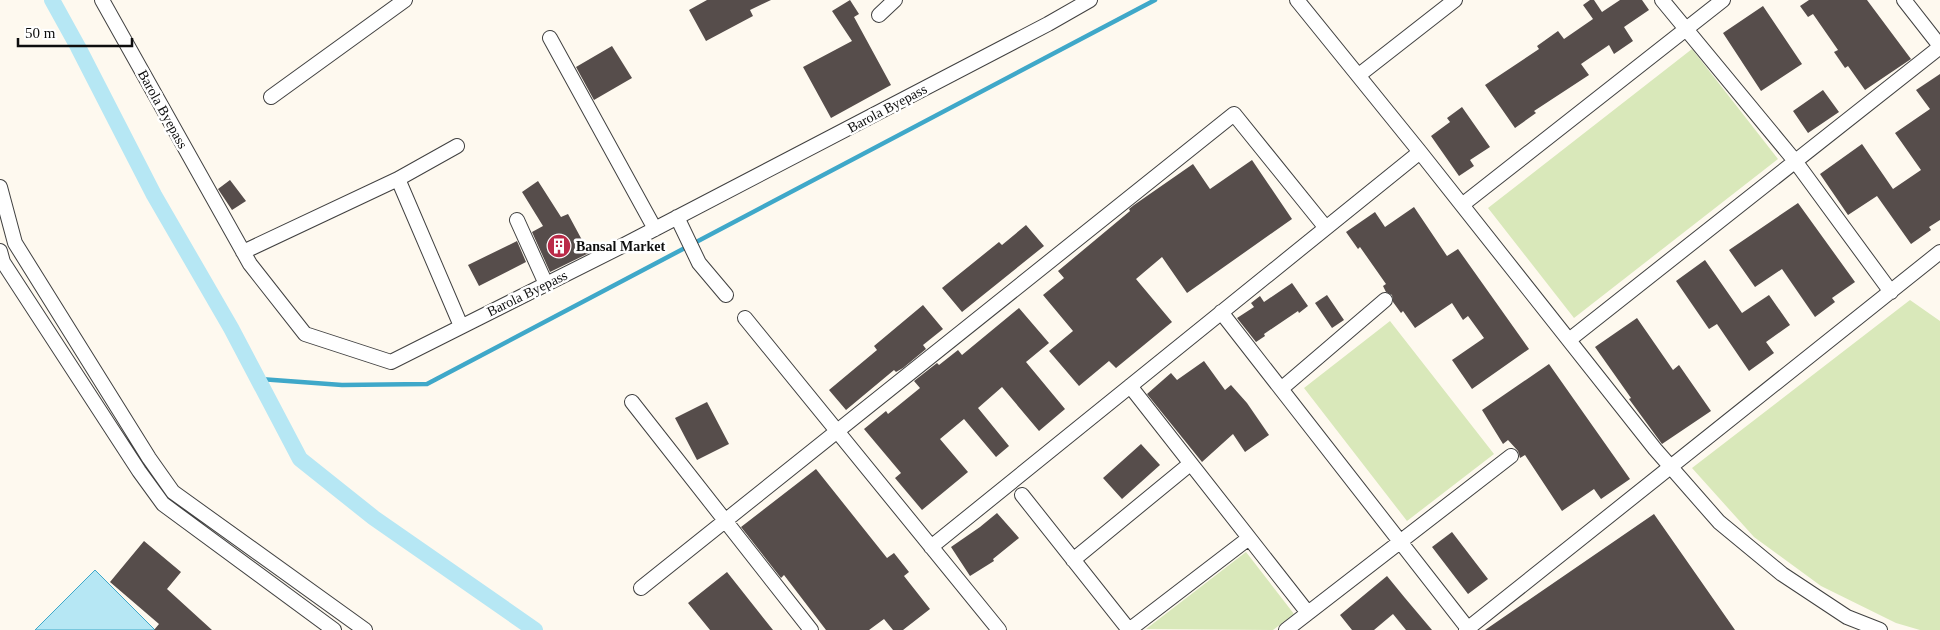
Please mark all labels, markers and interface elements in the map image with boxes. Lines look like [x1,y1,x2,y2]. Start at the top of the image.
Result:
scale bar [18,15,131,47]
text: 50 m [25,25,56,41]
street label: Barola Byepass [135,67,190,151]
street label: Barola Byepass [845,81,929,136]
building icon: Bansal Market [546,233,572,259]
place label: Bansal Market [576,239,665,254]
street label: Barola Byepass [485,268,570,319]

